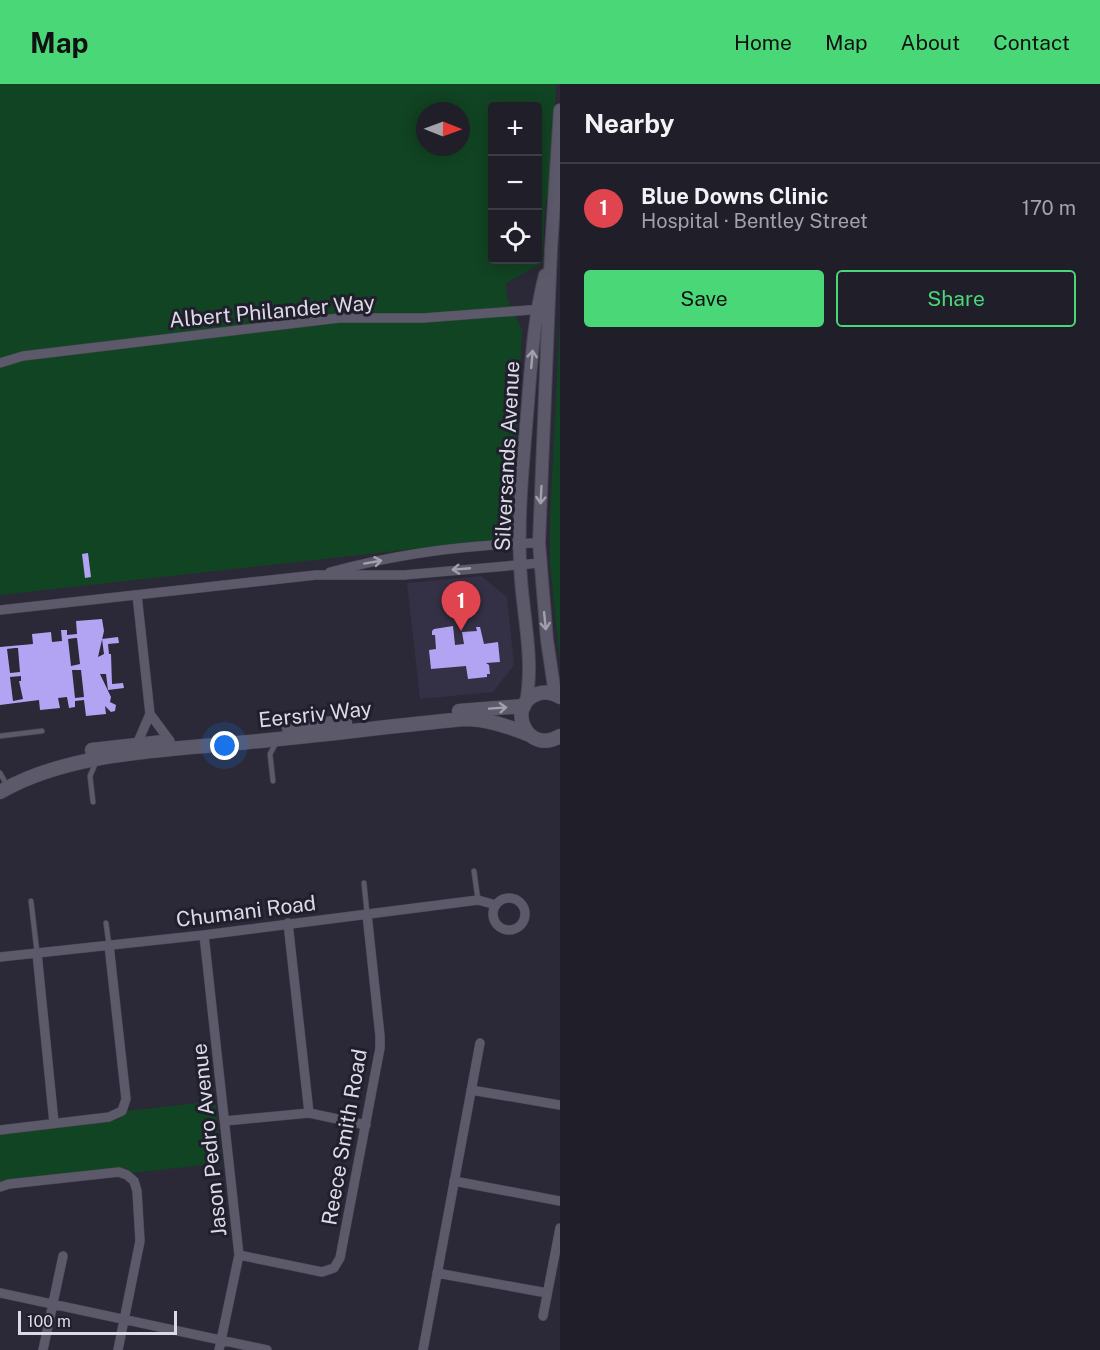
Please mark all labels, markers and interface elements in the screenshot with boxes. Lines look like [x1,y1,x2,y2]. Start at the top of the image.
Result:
text: Map [30,26,89,59]
text: Home [734,30,792,55]
text: Map [825,30,868,55]
text: About [901,30,960,55]
text: Contact [993,30,1070,55]
north arrow [416,102,470,156]
map controls [488,102,542,264]
button: + [488,102,542,156]
text: Nearby [584,108,674,139]
button: − [488,156,542,210]
text: Blue Downs Clinic [641,183,829,209]
text: 1 [599,196,608,220]
text: 170 m [1022,196,1076,220]
text: Hospital · Bentley Street [641,209,868,233]
button: locate [488,210,542,264]
button: Save [584,270,824,327]
button: Share [836,270,1076,327]
street label: Albert Philander Way [168,290,376,332]
one-way arrow [527,349,538,369]
street label: Silversands Avenue [490,360,524,552]
one-way arrow [536,485,547,505]
one-way arrow [363,556,383,567]
one-way arrow [451,564,471,575]
pin: 1 [442,582,480,631]
one-way arrow [540,610,551,630]
street label: Eersriv Way [257,696,373,732]
one-way arrow [487,702,507,713]
your location [210,731,239,760]
street label: Chumani Road [175,890,317,932]
street label: Jason Pedro Avenue [186,1042,232,1238]
street label: Reece Smith Road [316,1047,372,1227]
scale bar [18,1308,177,1336]
text: 100 m [27,1312,71,1331]

